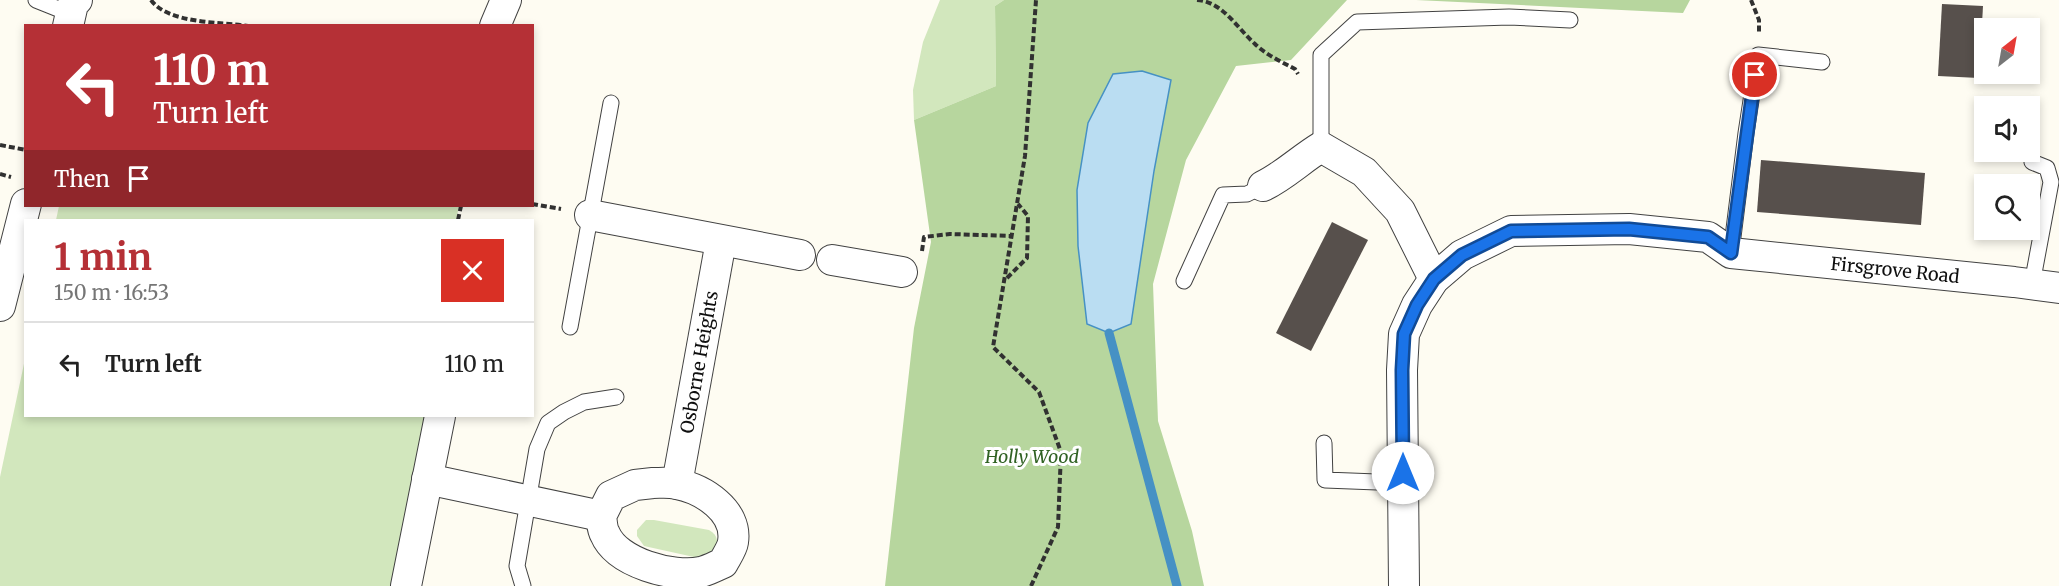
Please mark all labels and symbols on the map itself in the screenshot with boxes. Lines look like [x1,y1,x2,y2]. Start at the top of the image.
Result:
north arrow [1974,18,2040,84]
pin [1729,49,1780,100]
street label: Firsgrove Road [1829,252,1961,288]
street label: Osborne Heights [675,289,723,435]
position arrow [1371,441,1435,505]
park label: Holly Wood [984,445,1079,468]

